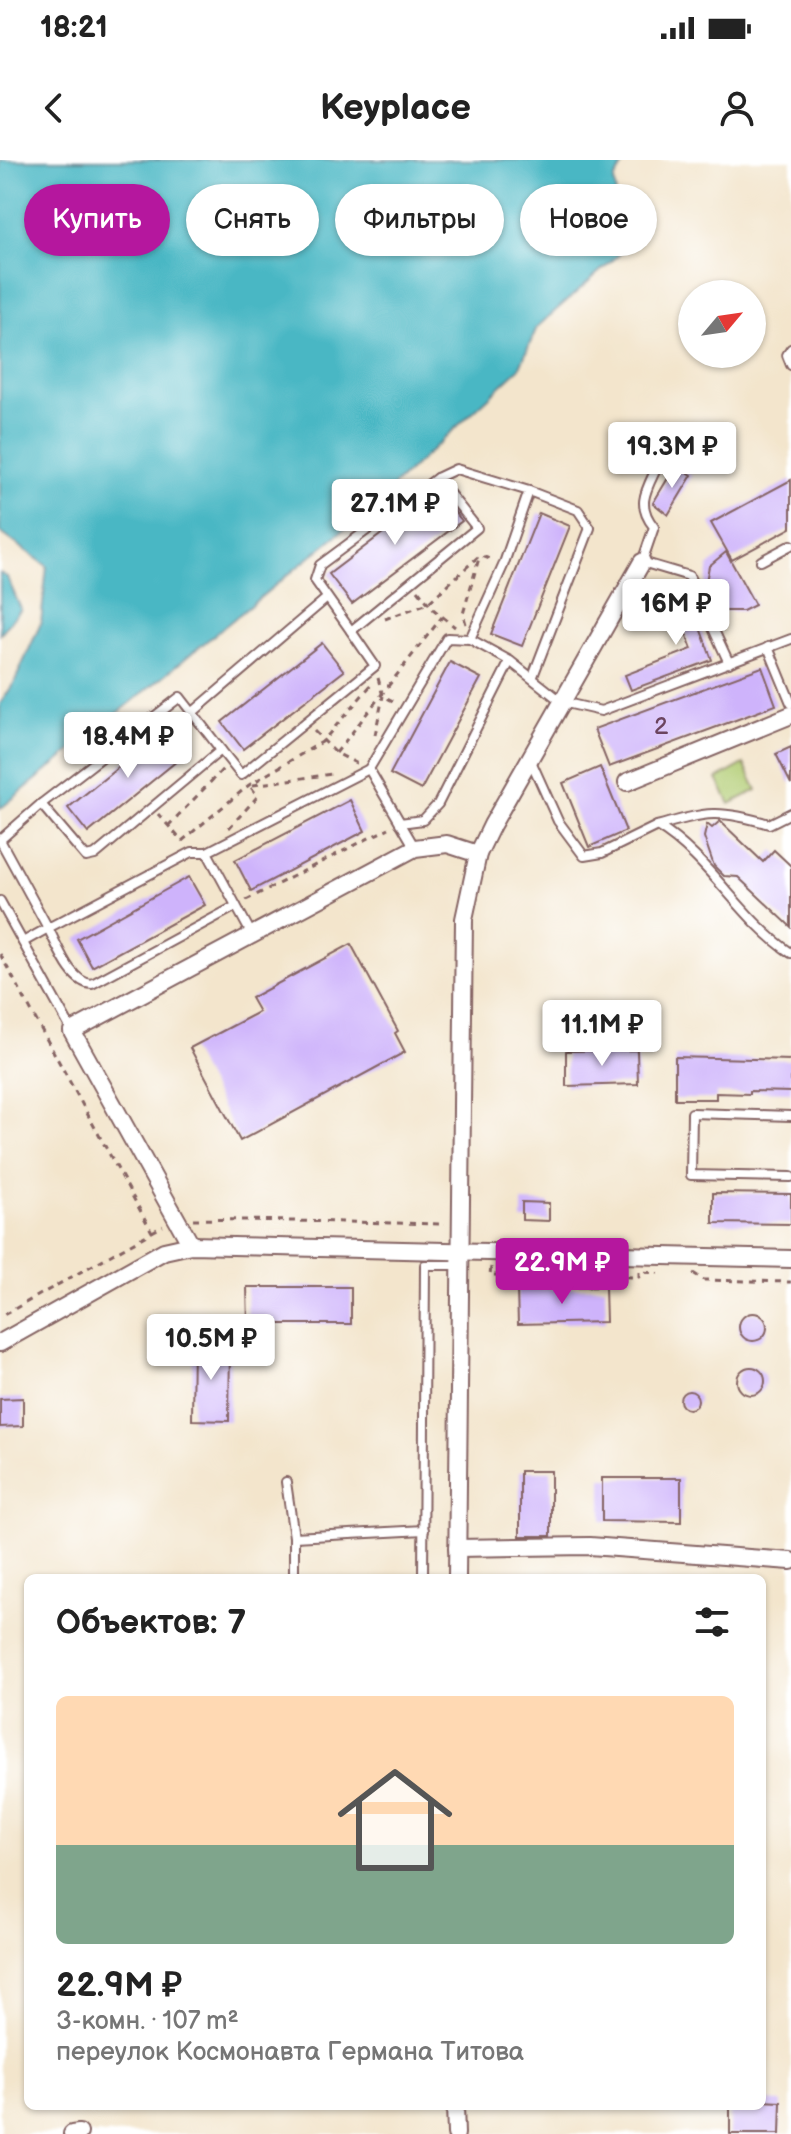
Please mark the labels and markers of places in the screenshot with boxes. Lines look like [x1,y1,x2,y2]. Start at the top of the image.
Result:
pin: 19.3M ₽ [598,422,746,490]
pin: 27.1M ₽ [321,479,469,547]
pin: 16M ₽ [620,579,732,647]
pin: 18.4M ₽ [54,712,202,780]
pin: 11.1M ₽ [528,1000,676,1068]
pin: 22.9M ₽ [488,1238,636,1306]
pin: 10.5M ₽ [137,1314,285,1382]

